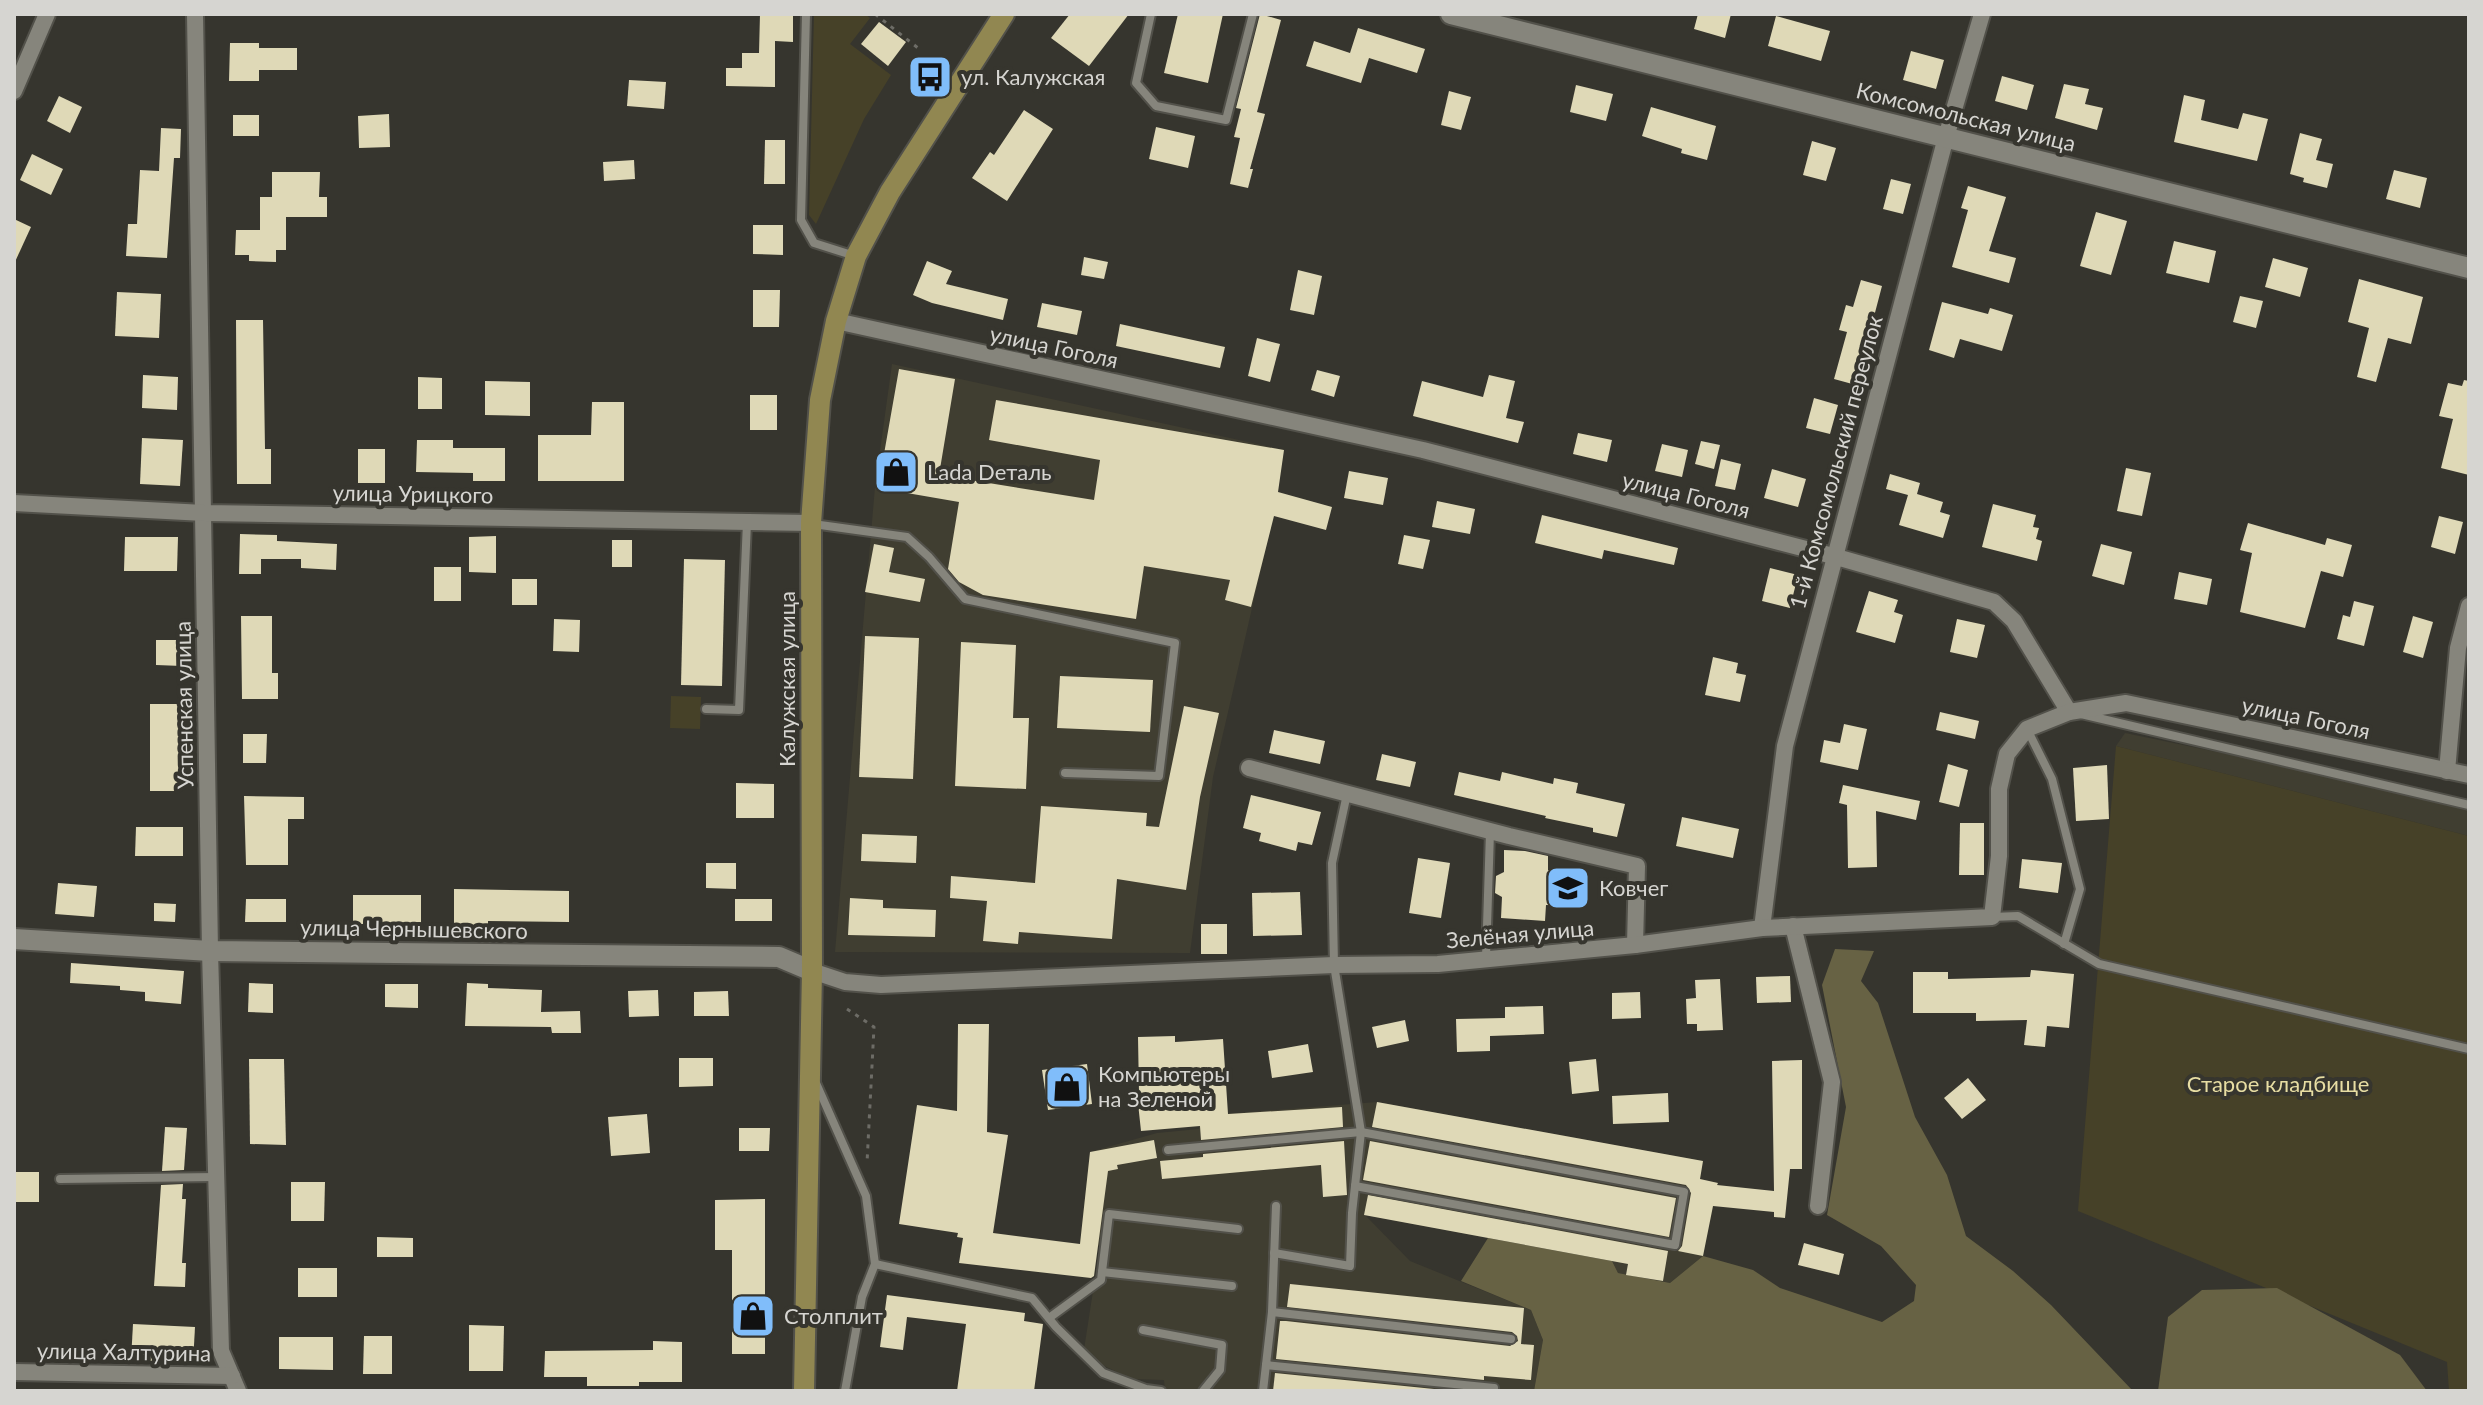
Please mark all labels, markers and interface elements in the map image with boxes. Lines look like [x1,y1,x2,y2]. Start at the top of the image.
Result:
bus stop icon: ул. Калужская [906,53,954,101]
place label: ул. Калужская [961,63,1105,90]
street label: Комсомольская улица [1854,76,2079,157]
street label: 1-й Комсомольский переулок [1783,312,1888,611]
street label: улица Гоголя [987,320,1121,373]
shop icon: Lada Dеталь [872,448,920,496]
place label: Lada Dеталь [927,458,1052,485]
street label: улица Гоголя [1619,466,1753,523]
street label: улица Урицкого [332,479,494,508]
street label: Калужская улица [773,591,800,767]
street label: Успенская улица [169,621,198,789]
street label: улица Гоголя [2239,691,2373,744]
school or university icon: Ковчег [1544,864,1592,912]
place label: Ковчег [1599,874,1668,901]
street label: улица Чернышевского [300,913,528,944]
street label: Зелёная улица [1445,914,1595,953]
place label: Компьютеры на Зеленой [1098,1060,1230,1112]
shop icon: Компьютеры на Зеленой [1043,1063,1091,1111]
park label: Старое кладбище [2187,1070,2369,1097]
shop icon: Столплит [729,1292,777,1340]
place label: Столплит [784,1302,883,1329]
street label: улица Халтурина [37,1336,211,1367]

